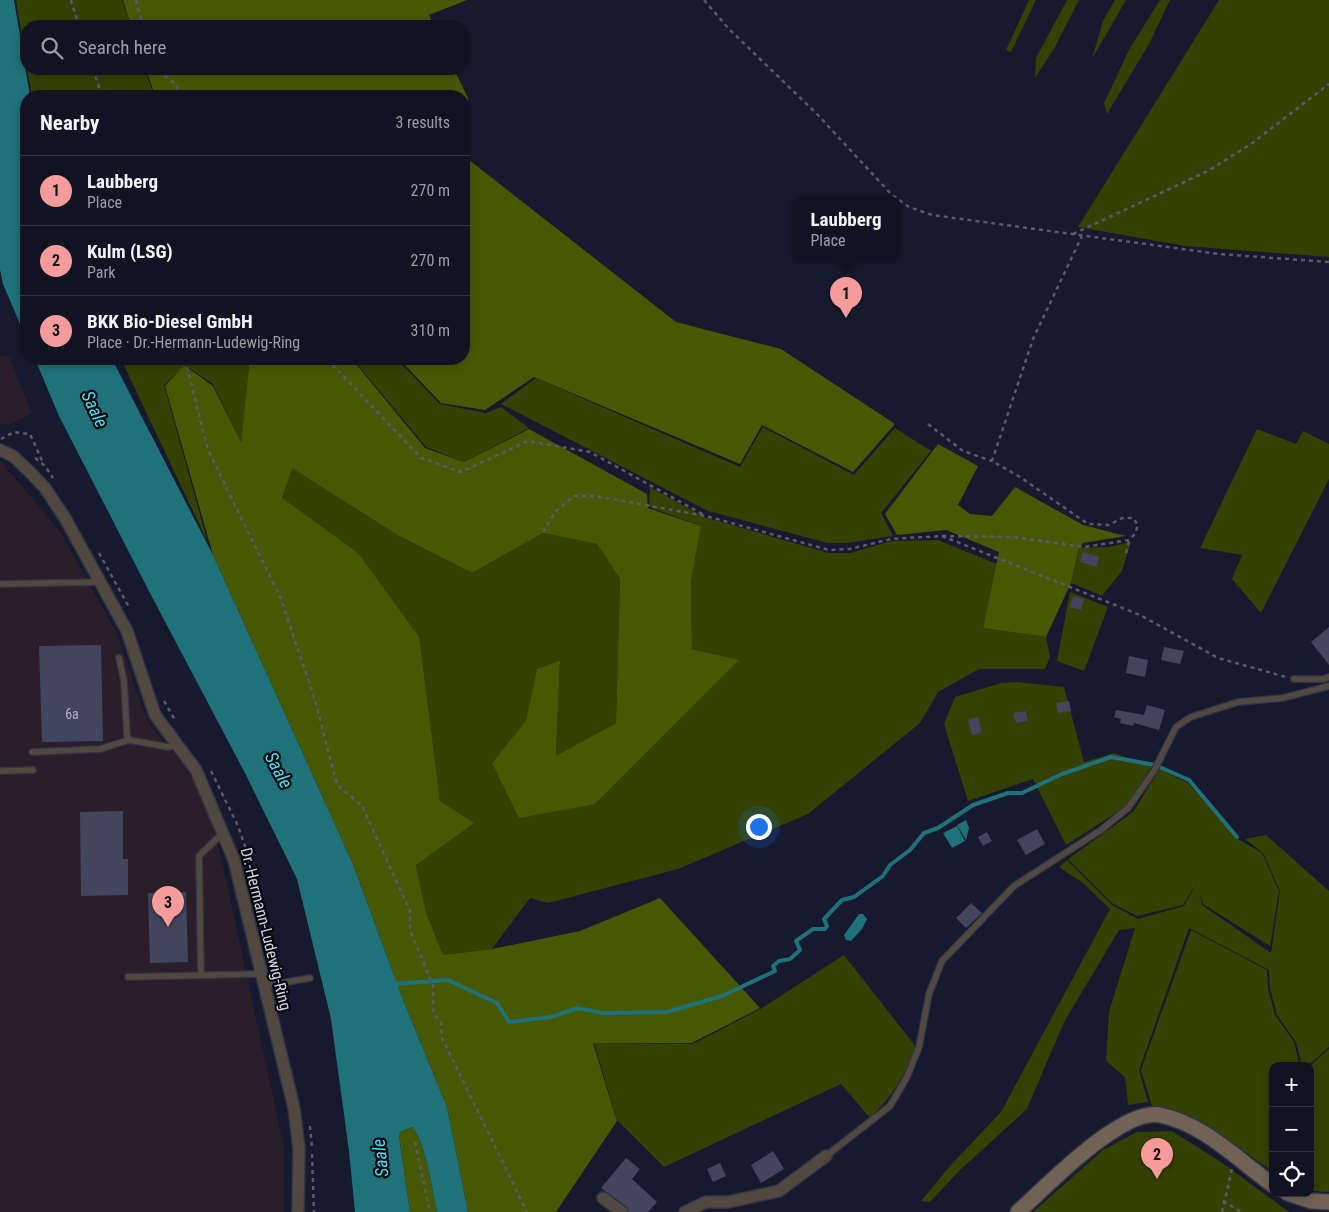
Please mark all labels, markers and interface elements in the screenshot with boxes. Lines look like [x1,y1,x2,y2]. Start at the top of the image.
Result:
search box [20,20,470,75]
icon: search [38,34,66,62]
text: Search here [78,36,166,59]
text: Nearby [40,111,99,135]
text: 3 results [395,113,450,132]
text: Laubberg [87,170,158,193]
text: 1 [52,181,60,200]
text: 270 m [411,181,450,200]
text: Place [87,193,122,212]
popup [792,196,900,261]
text: Laubberg [811,208,881,231]
text: Place [811,231,846,250]
text: Kulm (LSG) [87,240,173,263]
text: 2 [52,251,60,270]
text: 270 m [411,251,450,270]
text: Park [87,263,116,282]
pin: 1 [830,277,862,318]
text: BKK Bio-Diesel GmbH [87,310,253,333]
text: 3 [52,321,60,340]
text: 310 m [411,321,450,340]
text: Place · Dr.-Hermann-Ludewig-Ring [87,333,300,352]
water label: Saale [77,387,113,431]
house number: 6a [65,706,79,722]
water label: Saale [261,748,297,792]
your location [746,814,772,840]
street label: Dr.-Hermann-Ludewig-Ring [237,846,295,1012]
pin: 3 [152,886,184,927]
map controls [1269,1062,1314,1197]
button: + [1269,1062,1314,1107]
button: − [1269,1107,1314,1152]
water label: Saale [368,1138,392,1178]
pin: 2 [1141,1138,1173,1179]
button: locate [1269,1152,1314,1197]

